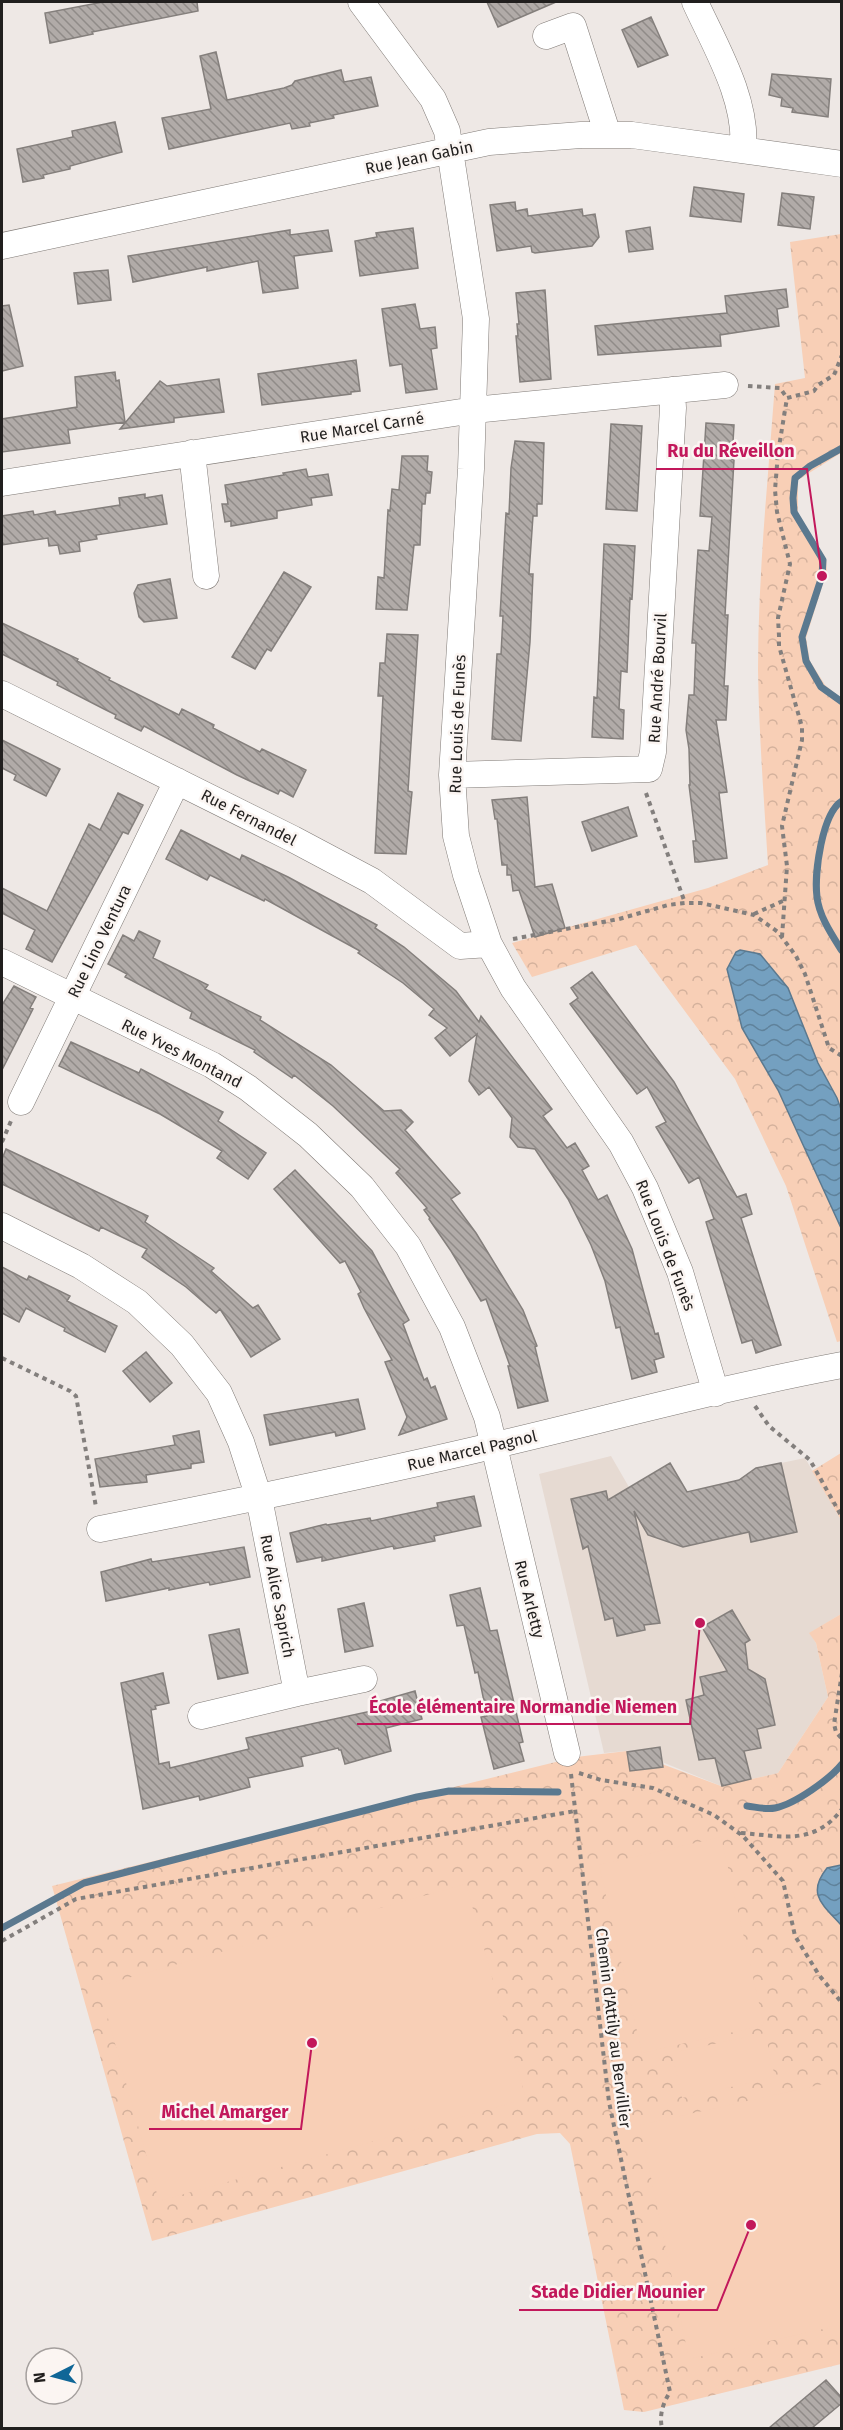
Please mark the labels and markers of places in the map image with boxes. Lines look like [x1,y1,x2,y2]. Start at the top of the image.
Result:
callout: Ru du Réveillon [656,433,807,469]
callout: École élémentaire Normandie Niemen [357,1688,690,1724]
callout: Michel Amarger [149,2093,301,2129]
callout: Stade Didier Mounier [519,2274,717,2310]

